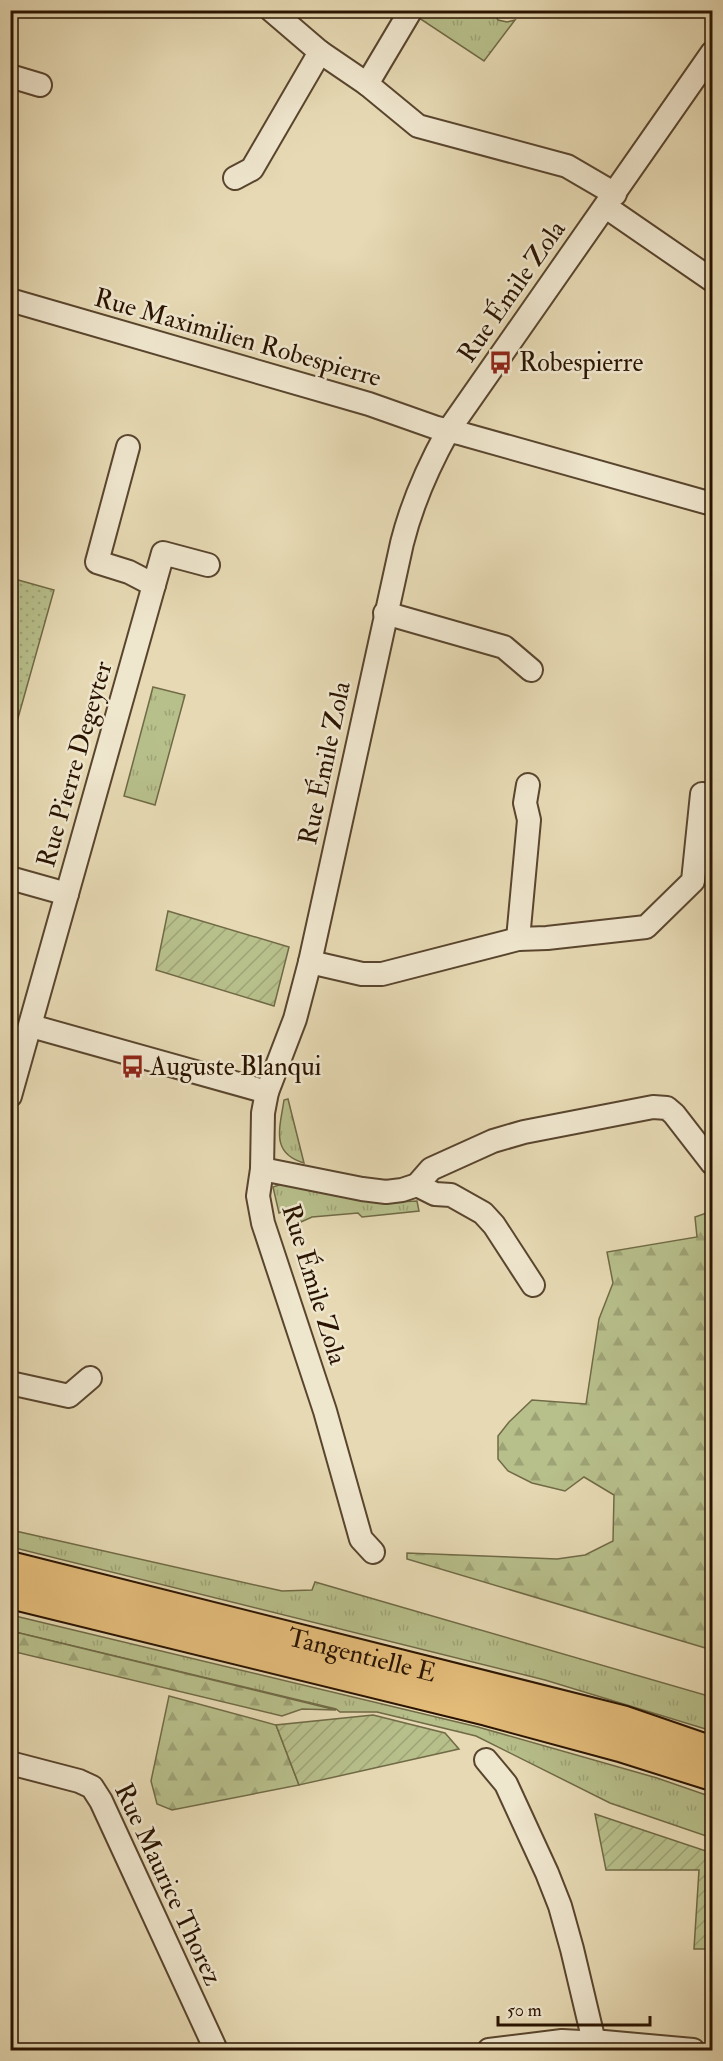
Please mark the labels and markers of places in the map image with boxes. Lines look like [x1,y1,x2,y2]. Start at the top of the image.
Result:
place label: Robespierre [519,347,643,380]
bus stop icon: Robespierre [488,349,514,375]
place label: Auguste Blanqui [149,1051,322,1083]
bus stop icon: Auguste Blanqui [119,1053,145,1079]

